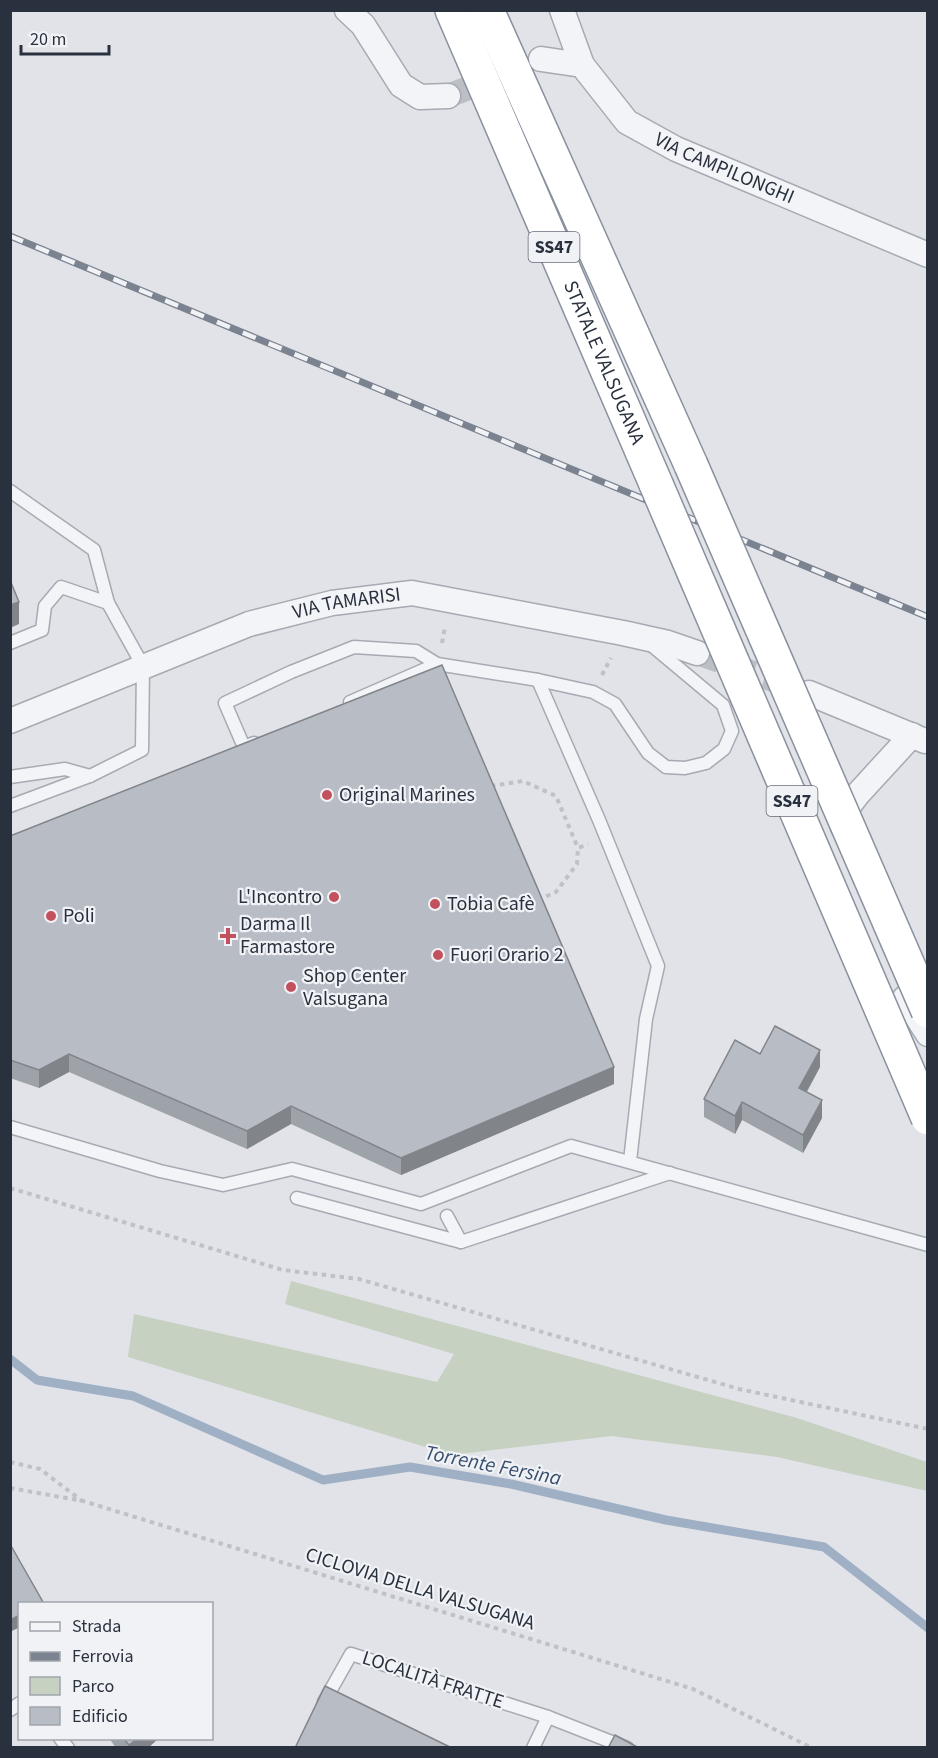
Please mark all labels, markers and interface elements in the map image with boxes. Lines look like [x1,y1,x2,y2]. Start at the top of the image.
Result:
scale bar [21,18,110,56]
text: 20 m [30,27,66,52]
street label: VIA CAMPILONGHI [649,126,798,211]
road number: SS47 [528,232,580,262]
street label: STATALE VALSUGANA [556,276,651,449]
street label: VIA TAMARISI [290,581,402,626]
place label: Original Marines [339,781,475,809]
road number: SS47 [766,786,818,816]
marker: Original Marines [320,788,334,802]
place label: L'Incontro [238,883,322,911]
marker: L'Incontro [327,890,341,904]
place label: Tobia Cafè [447,890,534,918]
marker: Tobia Cafè [428,897,442,911]
place label: Poli [63,902,95,930]
marker: Poli [44,909,58,923]
place label: Darma Il Farmastore [240,910,335,961]
marker: Darma Il Farmastore [221,929,235,943]
place label: Fuori Orario 2 [450,941,564,969]
marker: Fuori Orario 2 [431,948,445,962]
place label: Shop Center Valsugana [303,962,406,1013]
marker: Shop Center Valsugana [284,980,298,994]
water label: Torrente Fersina [422,1437,564,1493]
street label: CICLOVIA DELLA VALSUGANA [302,1541,538,1637]
legend [18,1602,213,1740]
text: Strada [72,1614,121,1639]
text: Ferrovia [72,1644,133,1669]
street label: LOCALITÀ FRATTE [359,1644,507,1716]
text: Parco [72,1674,114,1699]
text: Edificio [72,1704,128,1729]

